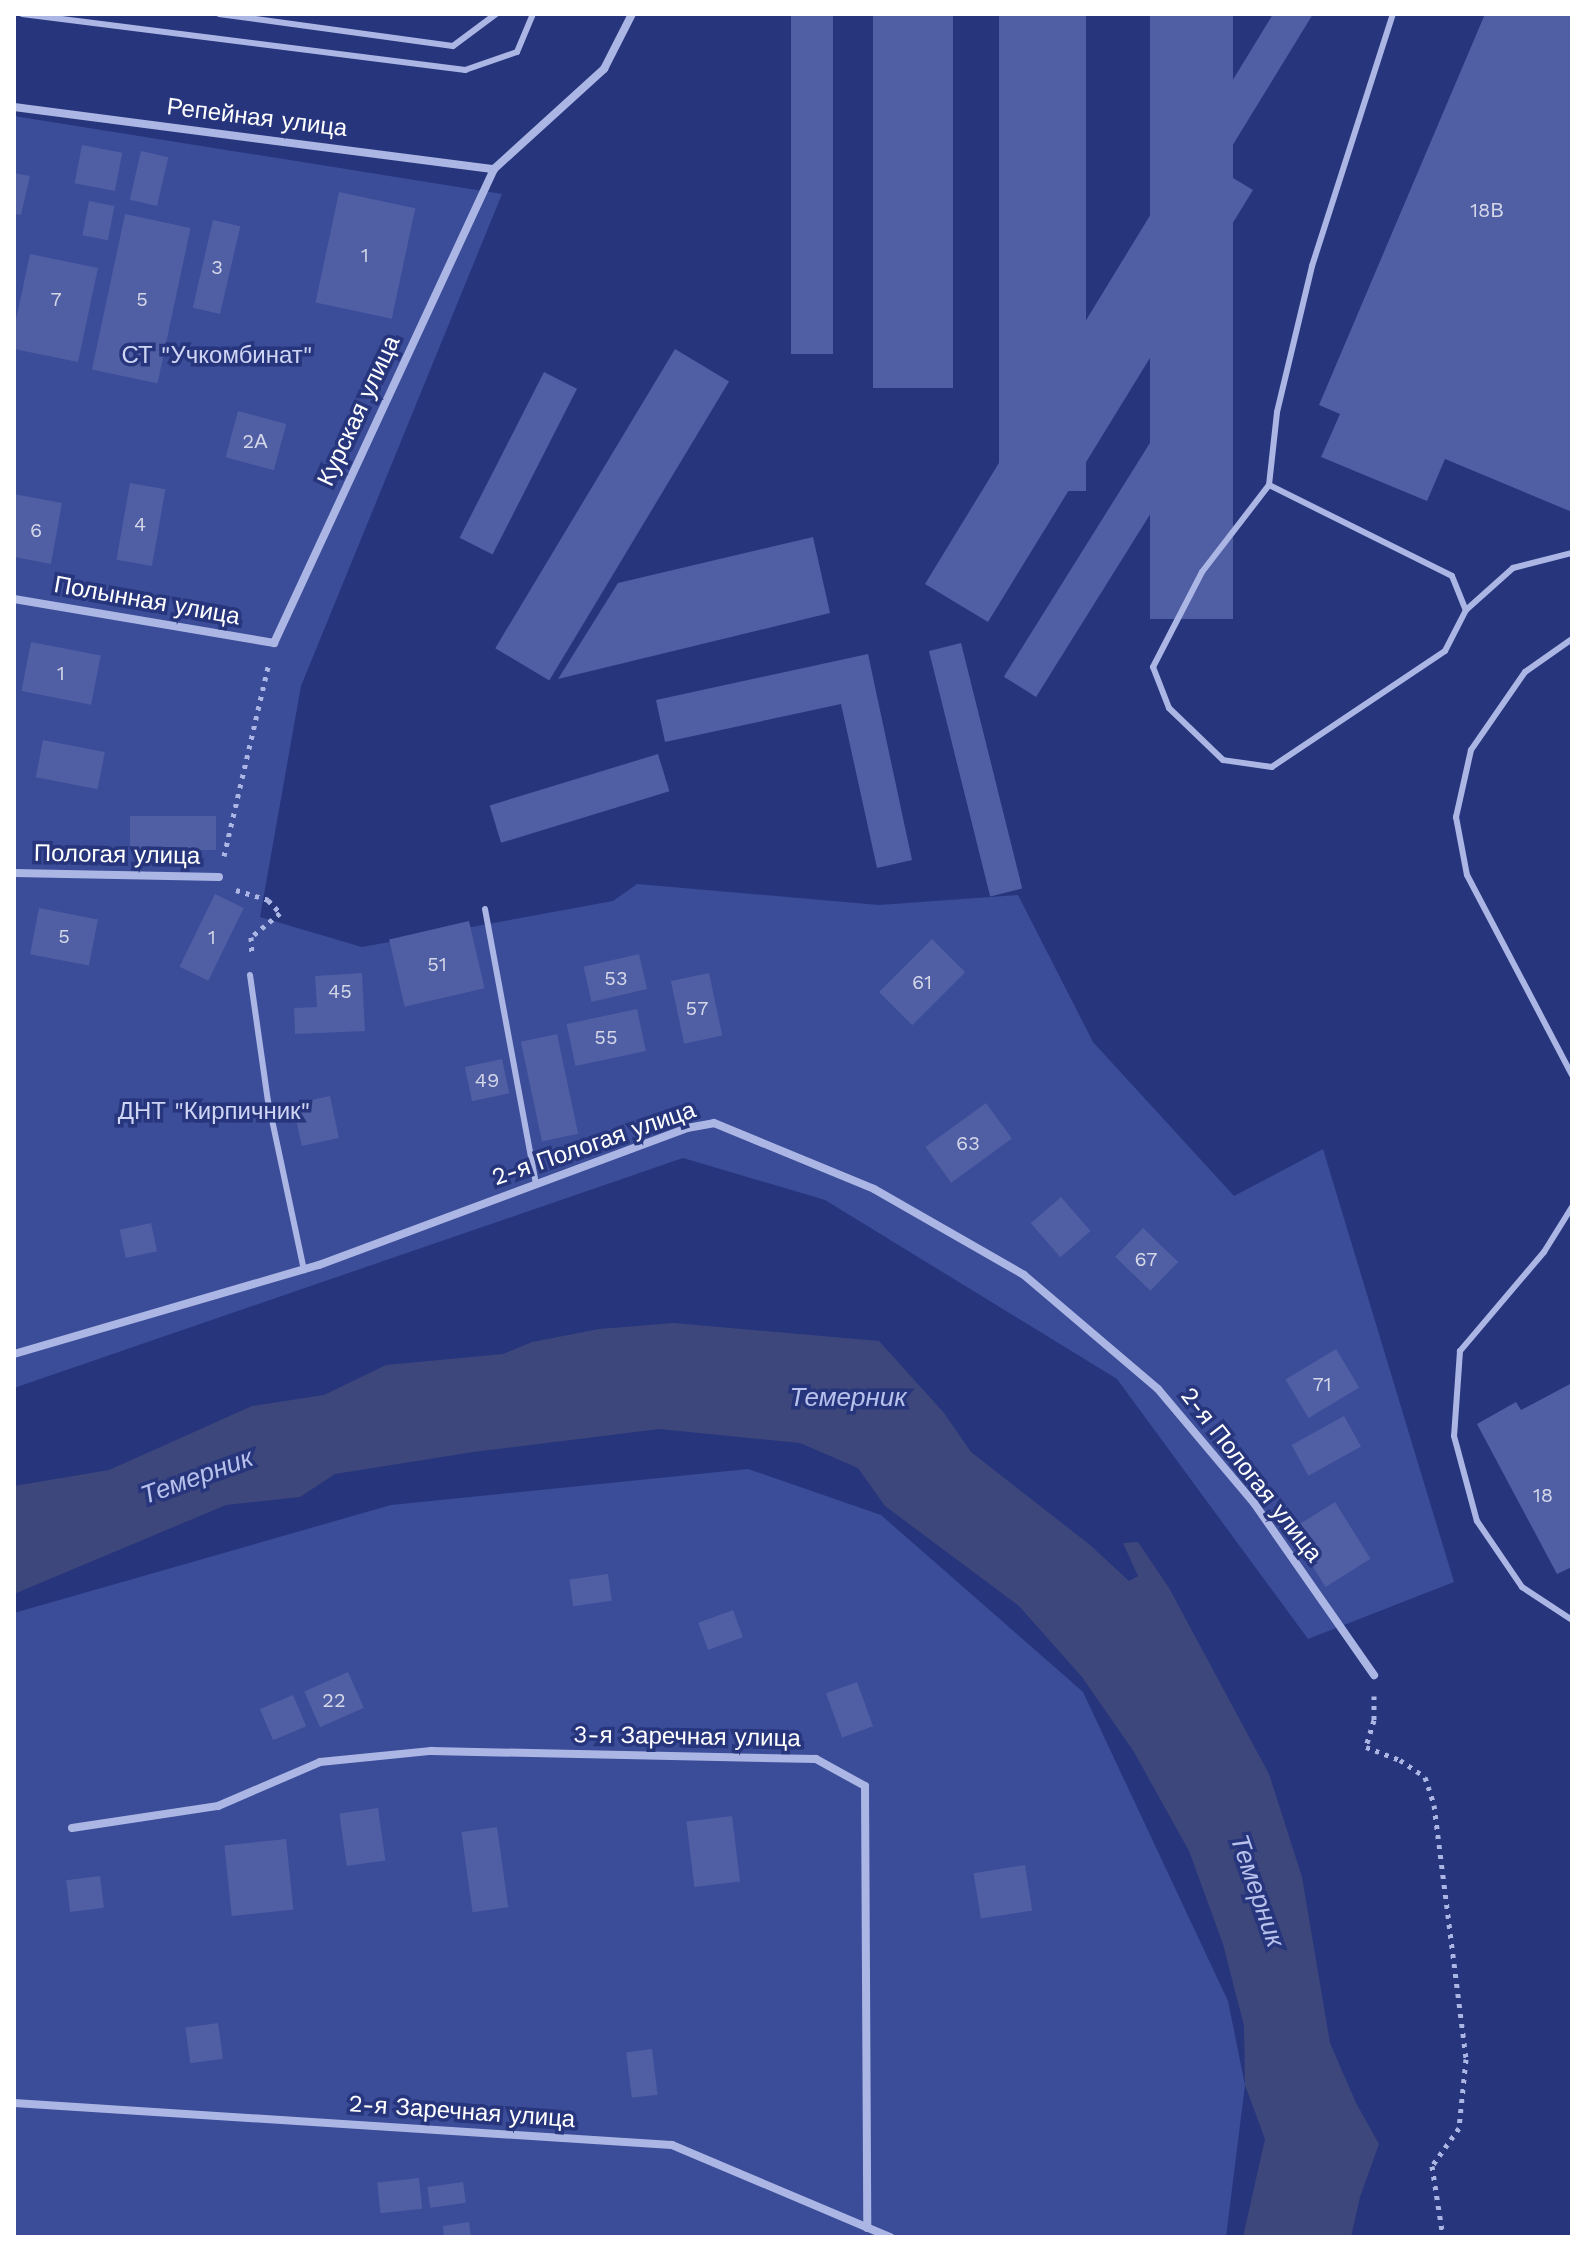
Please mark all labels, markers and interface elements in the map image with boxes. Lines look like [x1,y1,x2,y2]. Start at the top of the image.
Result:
street label: Репейная улица [165,93,349,143]
house number: 18В [1470,198,1504,222]
house number: 1 [361,243,369,267]
house number: 3 [211,255,223,279]
house number: 7 [50,287,62,311]
house number: 5 [136,287,148,311]
street label: Курская улица [312,331,406,491]
park label: СТ "Учкомбинат" [121,342,313,370]
house number: 2А [243,429,267,453]
house number: 4 [134,512,146,536]
house number: 6 [30,518,42,542]
street label: Полынная улица [52,570,242,632]
house number: 1 [57,661,65,685]
street label: Пологая улица [34,839,200,871]
house number: 5 [58,924,70,948]
house number: 1 [208,925,216,949]
house number: 51 [427,952,447,976]
house number: 53 [604,966,628,990]
house number: 61 [912,970,932,994]
house number: 45 [328,979,352,1003]
house number: 57 [686,996,708,1020]
house number: 55 [594,1025,618,1049]
house number: 49 [475,1068,499,1092]
street label: 2-я Пологая улица [488,1096,700,1192]
park label: ДНТ "Кирпичник" [118,1098,310,1126]
house number: 63 [956,1131,980,1155]
house number: 67 [1134,1247,1158,1271]
house number: 71 [1312,1372,1332,1396]
water label: Темерник [790,1382,906,1414]
street label: 2-я Пологая улица [1174,1382,1328,1568]
water label: Темерник [137,1442,257,1512]
house number: 18 [1533,1483,1553,1507]
house number: 22 [322,1688,346,1712]
street label: 3-я Заречная улица [573,1721,801,1753]
water label: Темерник [1223,1831,1291,1951]
street label: 2-я Заречная улица [348,2090,576,2134]

